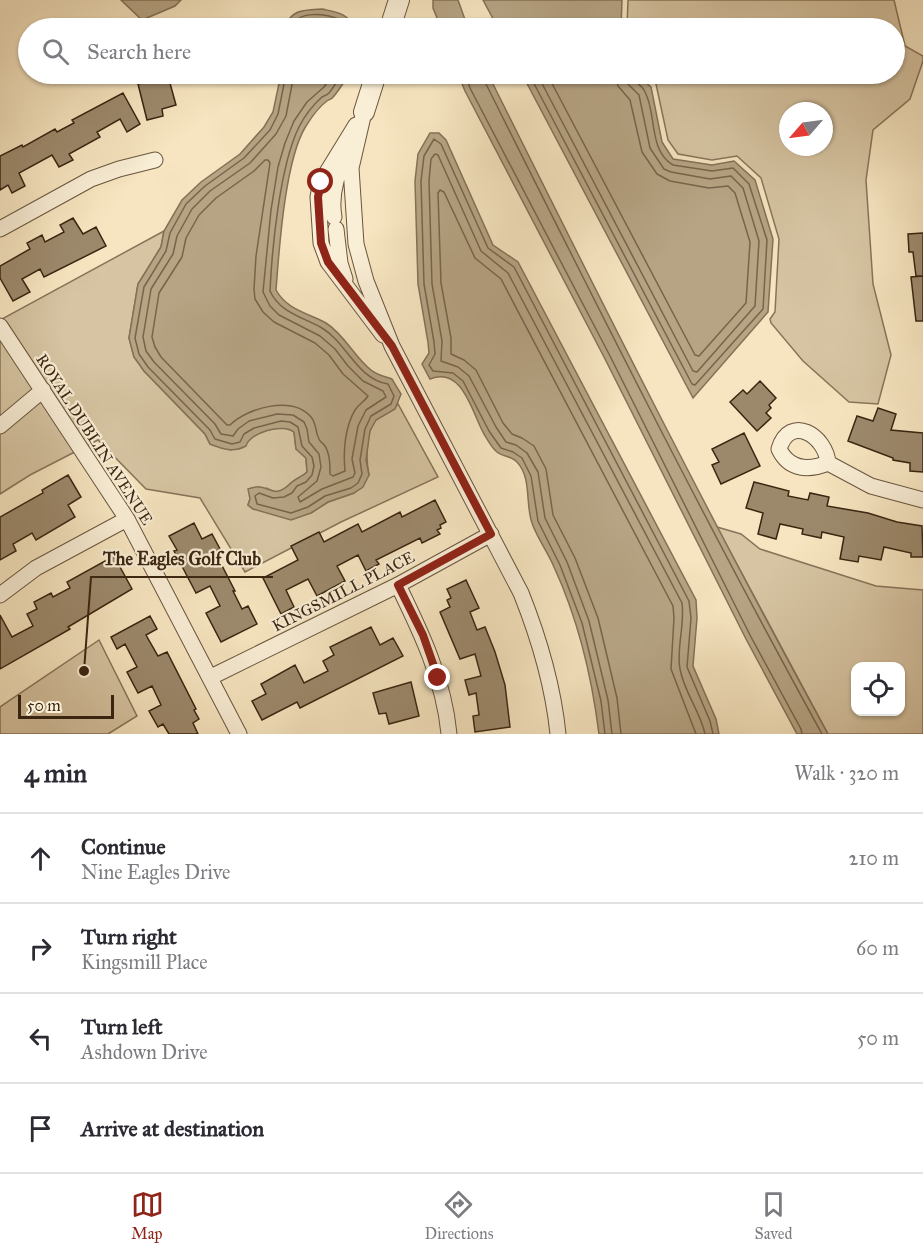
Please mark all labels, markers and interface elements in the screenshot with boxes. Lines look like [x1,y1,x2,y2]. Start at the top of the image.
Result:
search box [18,18,905,84]
icon: search [39,35,72,68]
text: Search here [87,38,191,65]
north arrow [779,102,833,156]
route start [307,168,333,194]
street label: ROYAL DUBLIN AVENUE [32,350,157,528]
callout: The Eagles Golf Club [91,541,273,577]
street label: KINGSMILL PLACE [269,547,418,636]
text: The Eagles Golf Club [102,548,261,571]
map controls [851,662,905,716]
button: locate [851,662,905,716]
route end [424,664,450,690]
scale bar [18,692,114,720]
text: 50 m [27,696,61,715]
text: 4 min [24,757,87,789]
text: Walk · 320 m [794,761,899,785]
text: Continue [81,833,166,860]
icon: ahead [24,842,57,875]
text: 210 m [849,846,899,870]
text: Nine Eagles Drive [81,860,230,884]
text: Turn right [81,923,177,950]
icon: right [24,932,57,965]
text: 60 m [856,936,899,960]
text: Kingsmill Place [81,950,208,974]
text: Turn left [81,1013,163,1040]
icon: left [24,1022,57,1055]
text: 50 m [857,1026,899,1050]
text: Ashdown Drive [81,1040,207,1064]
icon: arrive [24,1112,57,1145]
text: Arrive at destination [81,1115,264,1142]
tab: Map [131,1188,164,1243]
tab: Directions [425,1188,493,1243]
tab: Saved [754,1188,792,1243]

